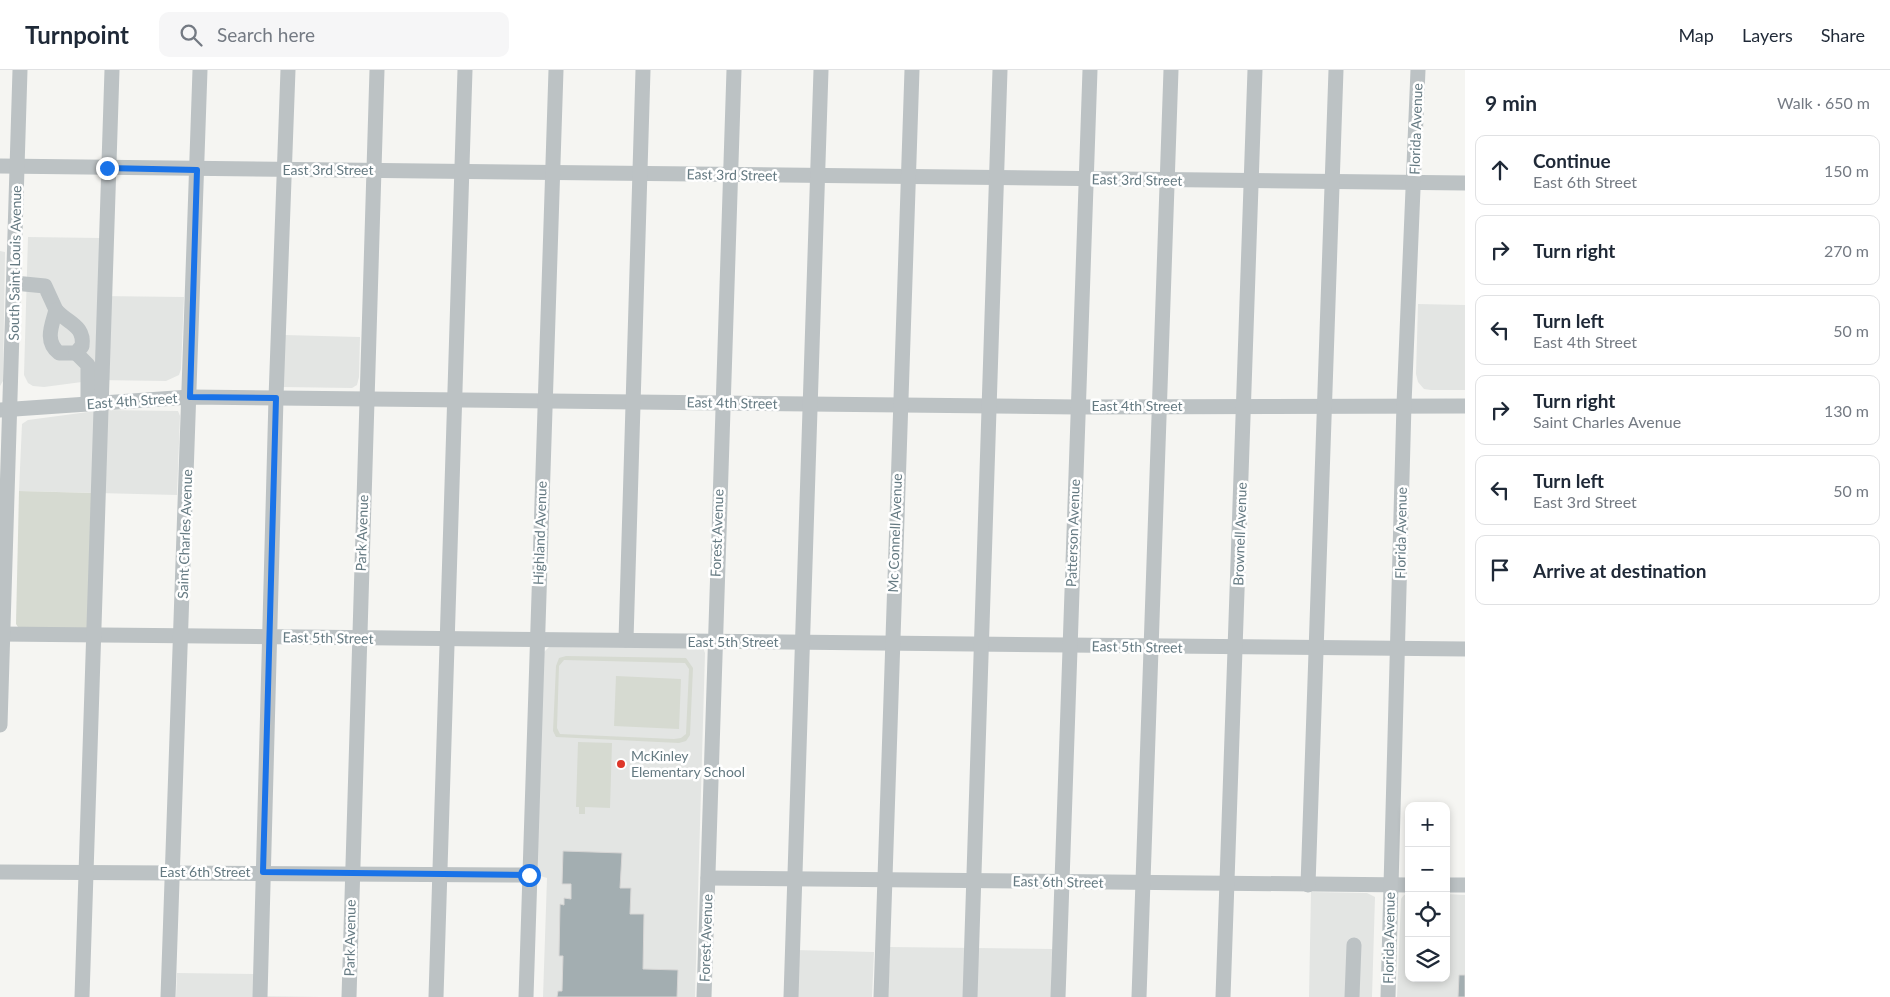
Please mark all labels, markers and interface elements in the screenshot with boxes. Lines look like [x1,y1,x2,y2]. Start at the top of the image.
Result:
search box [159,12,509,57]
text: Turnpoint [25,20,129,49]
icon: search [177,21,205,49]
text: Search here [217,23,315,46]
text: Map [1678,24,1714,46]
text: Layers [1742,24,1793,46]
text: Share [1821,24,1865,46]
street label: Florida Avenue [1405,83,1426,175]
text: 9 min [1485,90,1537,115]
text: Walk · 650 m [1777,93,1870,112]
text: Continue [1533,149,1611,172]
icon: ahead [1486,156,1514,184]
route end [96,157,119,180]
street label: East 3rd Street [283,161,373,178]
text: 150 m [1824,161,1869,180]
street label: East 3rd Street [686,165,778,184]
street label: East 3rd Street [1091,170,1183,189]
text: East 6th Street [1533,172,1637,191]
street label: South Saint Louis Avenue [5,185,24,341]
icon: right [1486,236,1514,264]
text: Turn right [1533,239,1615,262]
text: 270 m [1824,241,1869,260]
text: Turn left [1533,309,1604,332]
icon: left [1486,316,1514,344]
text: 50 m [1833,321,1869,340]
text: East 4th Street [1533,332,1637,351]
street label: East 4th Street [86,389,178,412]
text: Turn right [1533,389,1615,412]
street label: East 4th Street [686,393,778,412]
icon: right [1486,396,1514,424]
street label: East 4th Street [1091,397,1183,414]
text: 130 m [1824,401,1869,420]
text: Saint Charles Avenue [1533,412,1681,431]
street label: Saint Charles Avenue [174,469,195,599]
text: Turn left [1533,469,1604,492]
street label: Mc Connell Avenue [884,473,905,593]
icon: left [1486,476,1514,504]
street label: Patterson Avenue [1062,479,1083,587]
street label: Highland Avenue [529,481,550,585]
text: 50 m [1833,481,1869,500]
street label: Brownell Avenue [1229,482,1250,586]
street label: Florida Avenue [1391,487,1410,579]
street label: Forest Avenue [706,489,727,577]
text: East 3rd Street [1533,492,1637,511]
street label: Park Avenue [352,494,371,572]
icon: arrive [1486,556,1514,584]
text: Arrive at destination [1533,559,1706,582]
street label: East 5th Street [282,628,374,647]
street label: East 5th Street [687,633,779,650]
street label: East 5th Street [1091,637,1183,656]
place label: McKinley Elementary School [631,747,745,780]
marker: McKinley Elementary School [615,758,627,770]
map controls [1405,802,1450,982]
button: + [1405,802,1450,847]
button: − [1405,847,1450,892]
street label: East 6th Street [159,863,251,880]
route start [518,864,541,887]
street label: East 6th Street [1012,872,1104,891]
street label: Florida Avenue [1379,892,1398,984]
button: locate [1405,892,1450,937]
street label: Forest Avenue [695,894,716,982]
street label: Park Avenue [340,899,359,977]
button: layers [1405,937,1450,982]

